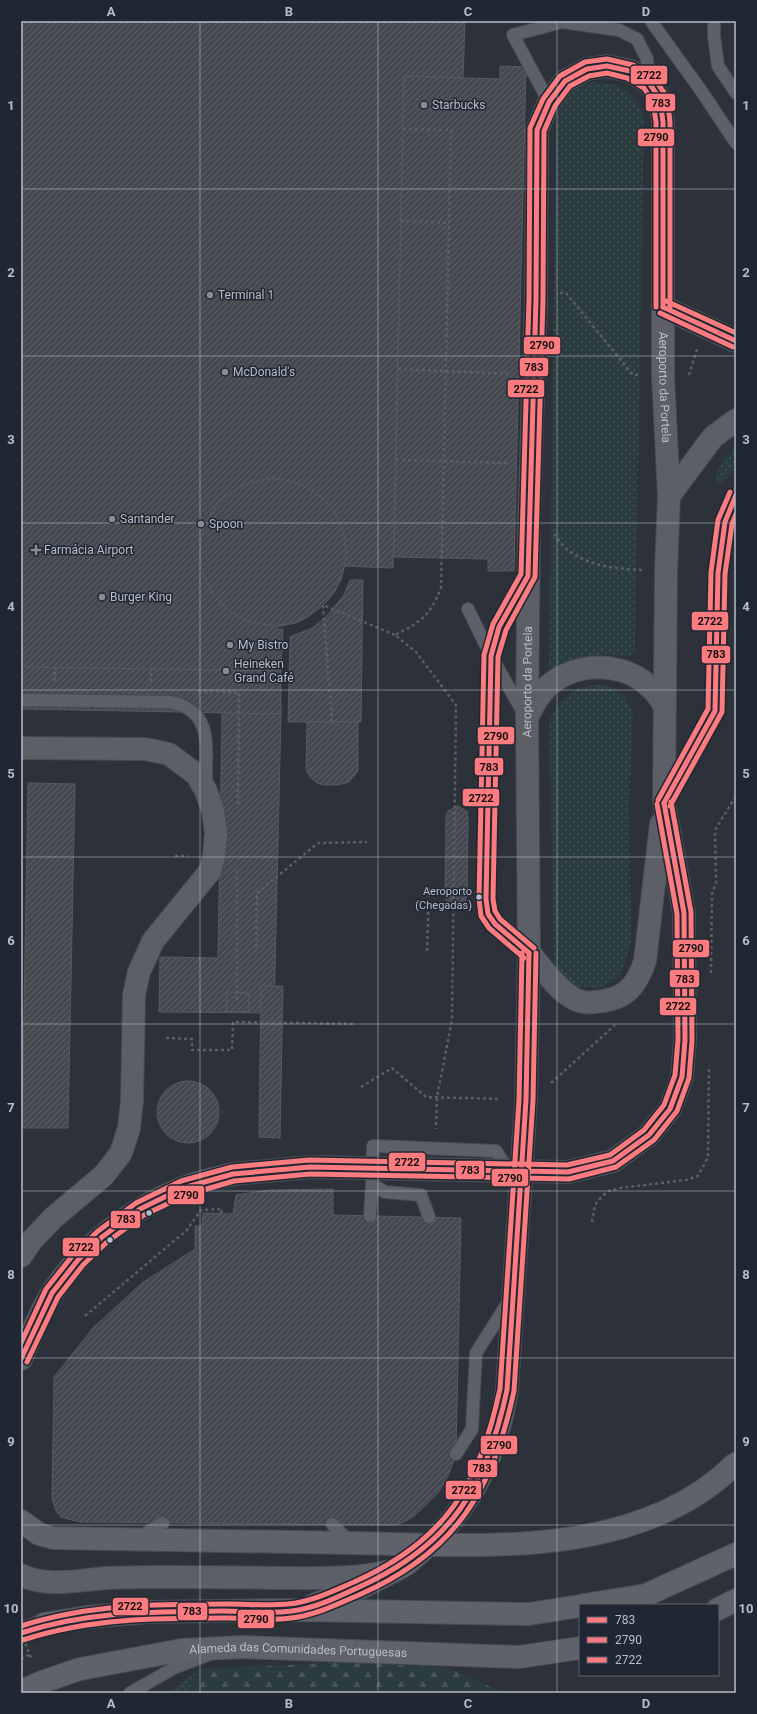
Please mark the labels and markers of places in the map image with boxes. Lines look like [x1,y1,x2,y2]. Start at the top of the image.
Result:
place label: Starbucks [432,98,486,112]
marker: Starbucks [419,100,429,110]
place label: Terminal 1 [218,288,274,302]
marker: Terminal 1 [205,290,215,300]
place label: McDonald's [233,365,295,379]
marker: McDonald's [220,367,230,377]
place label: Santander [120,512,175,526]
marker: Santander [107,514,117,524]
place label: Spoon [209,517,243,531]
marker: Spoon [196,519,206,529]
place label: Farmácia Airport [44,543,134,557]
marker: Farmácia Airport [31,545,41,555]
place label: Burger King [110,590,172,604]
marker: Burger King [97,592,107,602]
place label: My Bistro [238,638,289,652]
marker: My Bistro [225,640,235,650]
place label: Heineken Grand Café [234,657,294,685]
marker: Heineken Grand Café [221,666,231,676]
place label: Aeroporto (Chegadas) [415,885,472,912]
marker: Aeroporto (Chegadas) [474,892,484,902]
unlabelled marker [144,1208,154,1218]
unlabelled marker [105,1235,115,1245]

